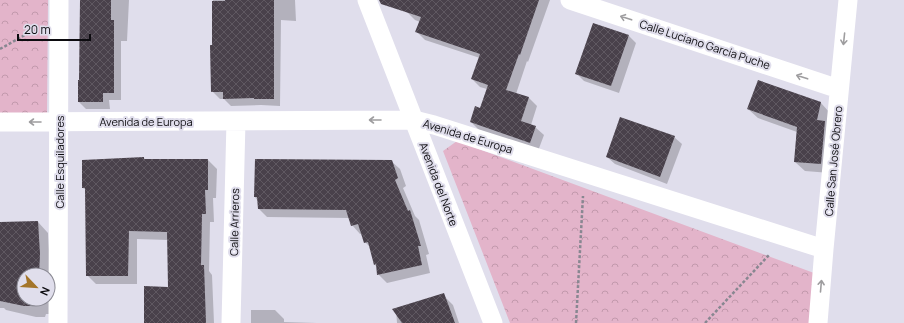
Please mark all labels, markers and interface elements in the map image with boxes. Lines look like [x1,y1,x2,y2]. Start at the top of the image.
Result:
one-way arrow [620,14,632,22]
scale bar [18,16,90,42]
street label: Calle Luciano García Puche [638,16,773,72]
text: 20 m [24,21,51,38]
one-way arrow [841,32,848,45]
one-way arrow [796,73,809,80]
street label: Calle San José Obrero [821,105,845,217]
street label: Avenida de Europa [99,114,193,129]
street label: Calle Esquiladores [52,115,67,209]
street label: Avenida de Europa [421,115,515,157]
one-way arrow [369,116,382,124]
one-way arrow [29,118,42,126]
street label: Avenida del Norte [416,140,462,228]
street label: Calle Arrieros [226,188,242,256]
north arrow [16,267,56,307]
one-way arrow [817,280,825,293]
text: N [37,285,54,298]

